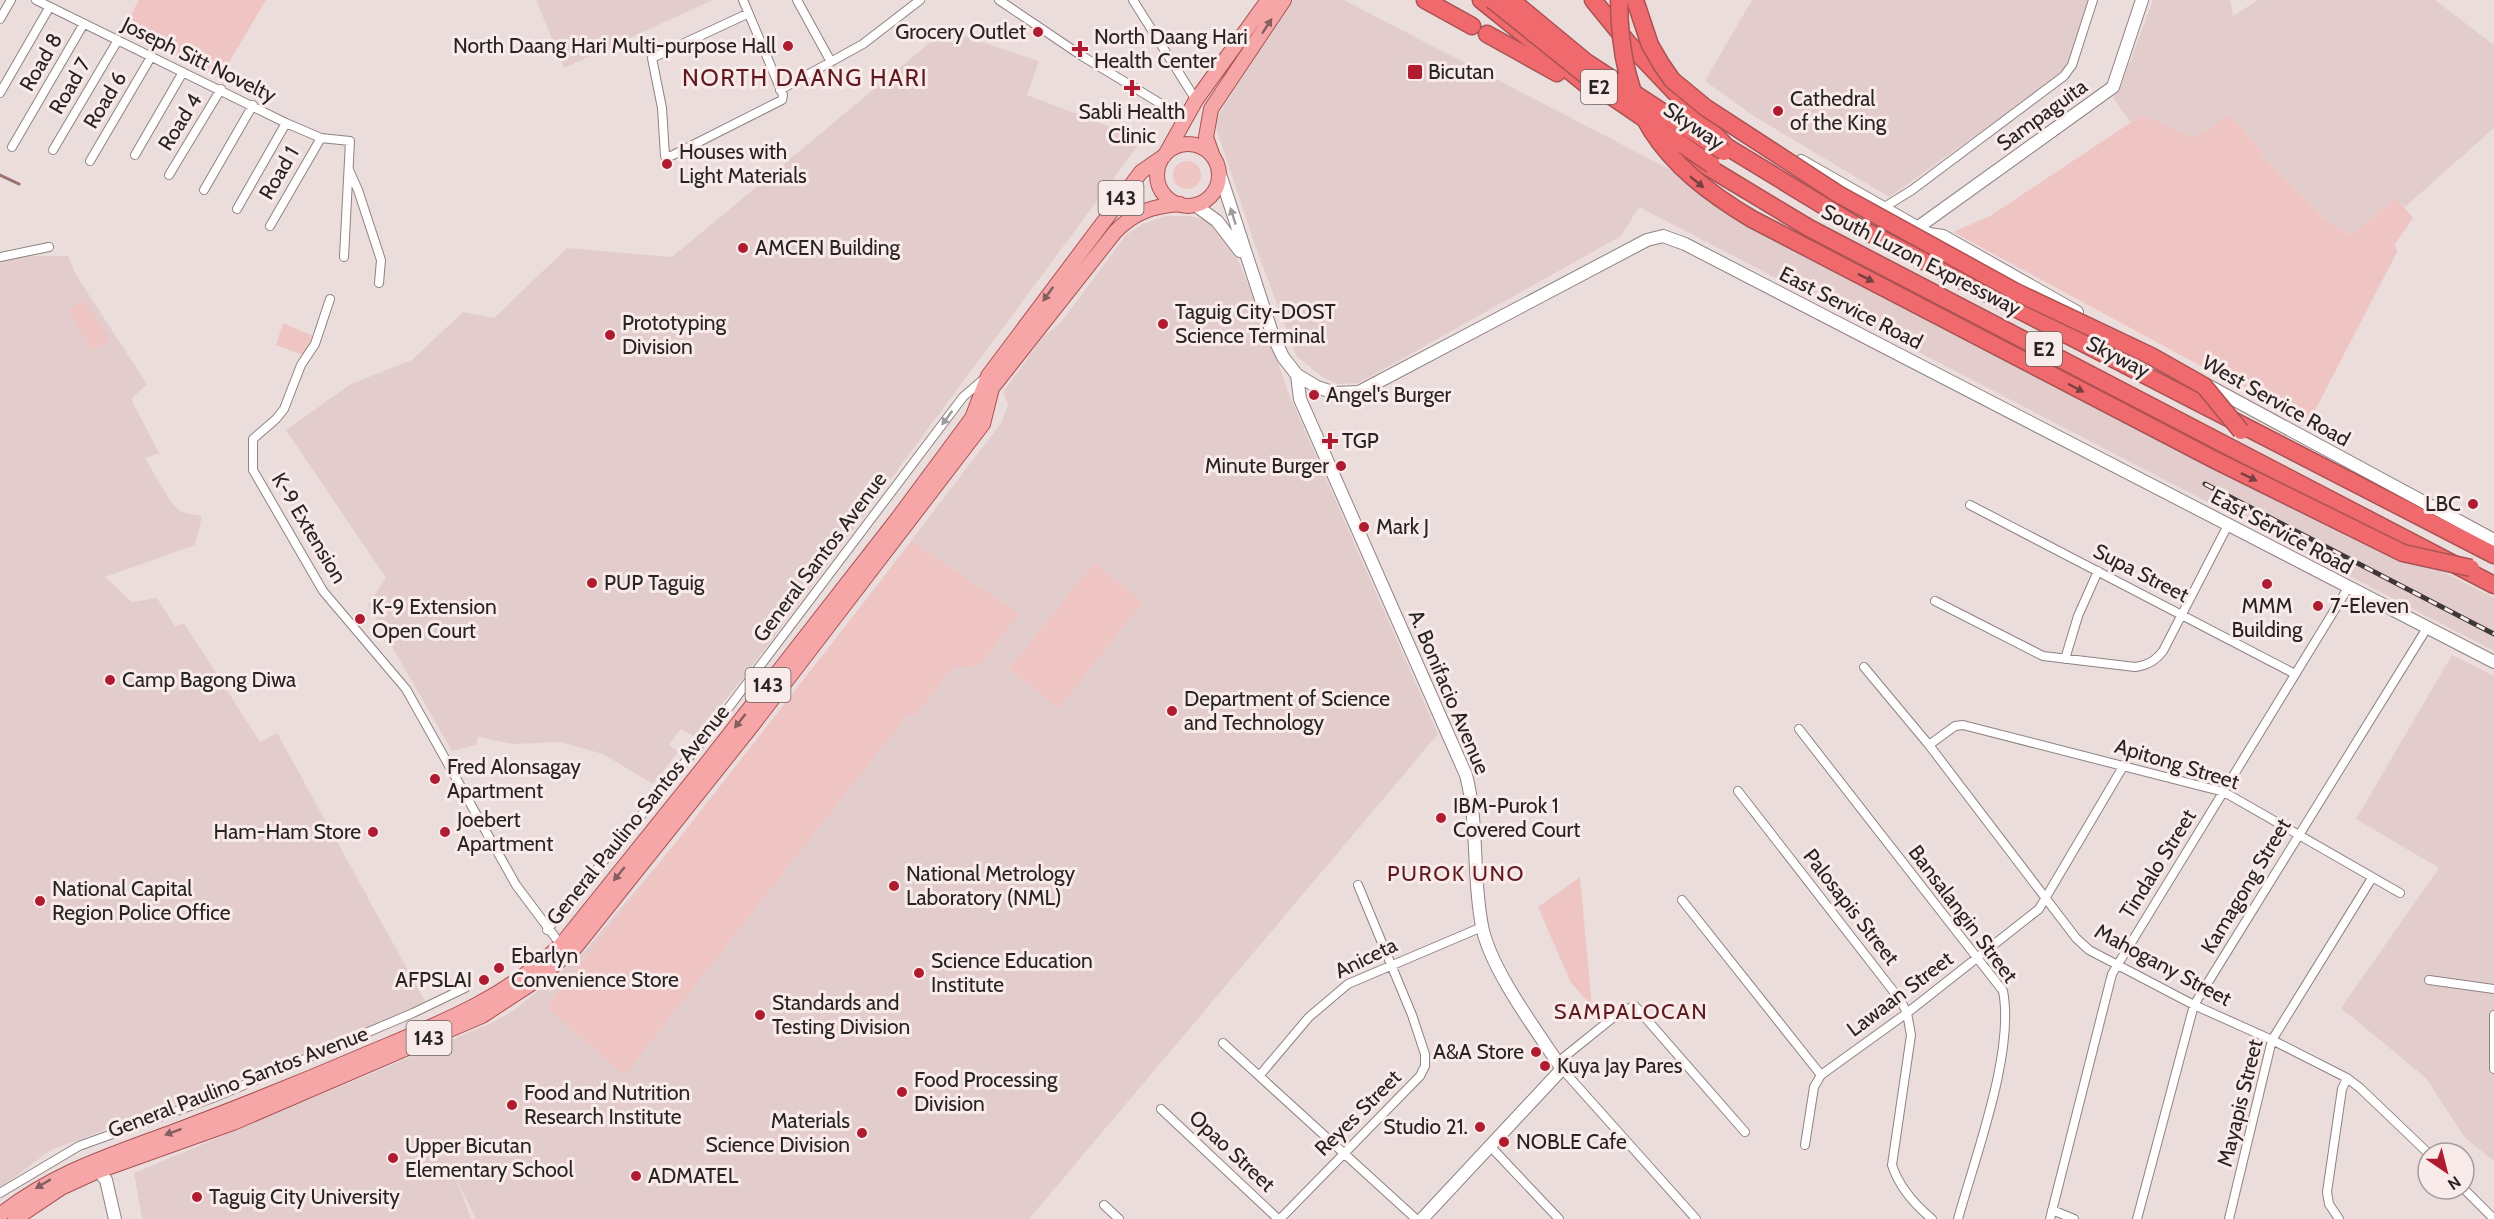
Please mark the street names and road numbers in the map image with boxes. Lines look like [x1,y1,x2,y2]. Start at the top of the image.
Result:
street label: Joseph Sitt Novelty [117,11,281,108]
street label: Road 8 [14,28,67,95]
street label: Road 7 [44,53,96,118]
street label: Road 6 [78,67,131,133]
road number: E2 [1581,70,1617,104]
street label: Sampaguita [1992,73,2092,156]
street label: Road 4 [152,89,207,155]
street label: Skyway [1659,96,1730,155]
street label: Road 1 [253,142,304,204]
road number: 143 [1098,181,1144,215]
street label: South Luzon Expressway [1817,198,2025,321]
street label: East Service Road [1776,261,1927,354]
street label: Skyway [2082,330,2154,383]
road number: E2 [2026,332,2062,366]
street label: West Service Road [2198,350,2355,452]
street label: General Santos Avenue [748,467,892,646]
street label: K-9 Extension [267,468,352,588]
street label: East Service Road [2207,484,2357,579]
street label: Supa Street [2089,538,2193,607]
street label: A. Bonifacio Avenue [1404,606,1495,778]
road number: 143 [746,668,790,702]
street label: General Paulino Santos Avenue [541,699,734,930]
street label: Apitong Street [2112,733,2242,794]
street label: Tindalo Street [2114,805,2201,923]
street label: Kamagong Street [2195,814,2296,958]
street label: Bansalangin Street [1904,840,2023,987]
street label: Palosapis Street [1798,844,1904,970]
street label: Mahogany Street [2091,918,2236,1011]
street label: Aniceta [1330,932,1401,983]
street label: Lawaan Street [1842,946,1958,1042]
street label: General Paulino Santos Avenue [104,1020,371,1143]
road number: 143 [406,1021,452,1055]
street label: Mayapis Street [2212,1036,2267,1169]
street label: Reyes Street [1309,1064,1406,1161]
street label: Opao Street [1184,1105,1280,1197]

